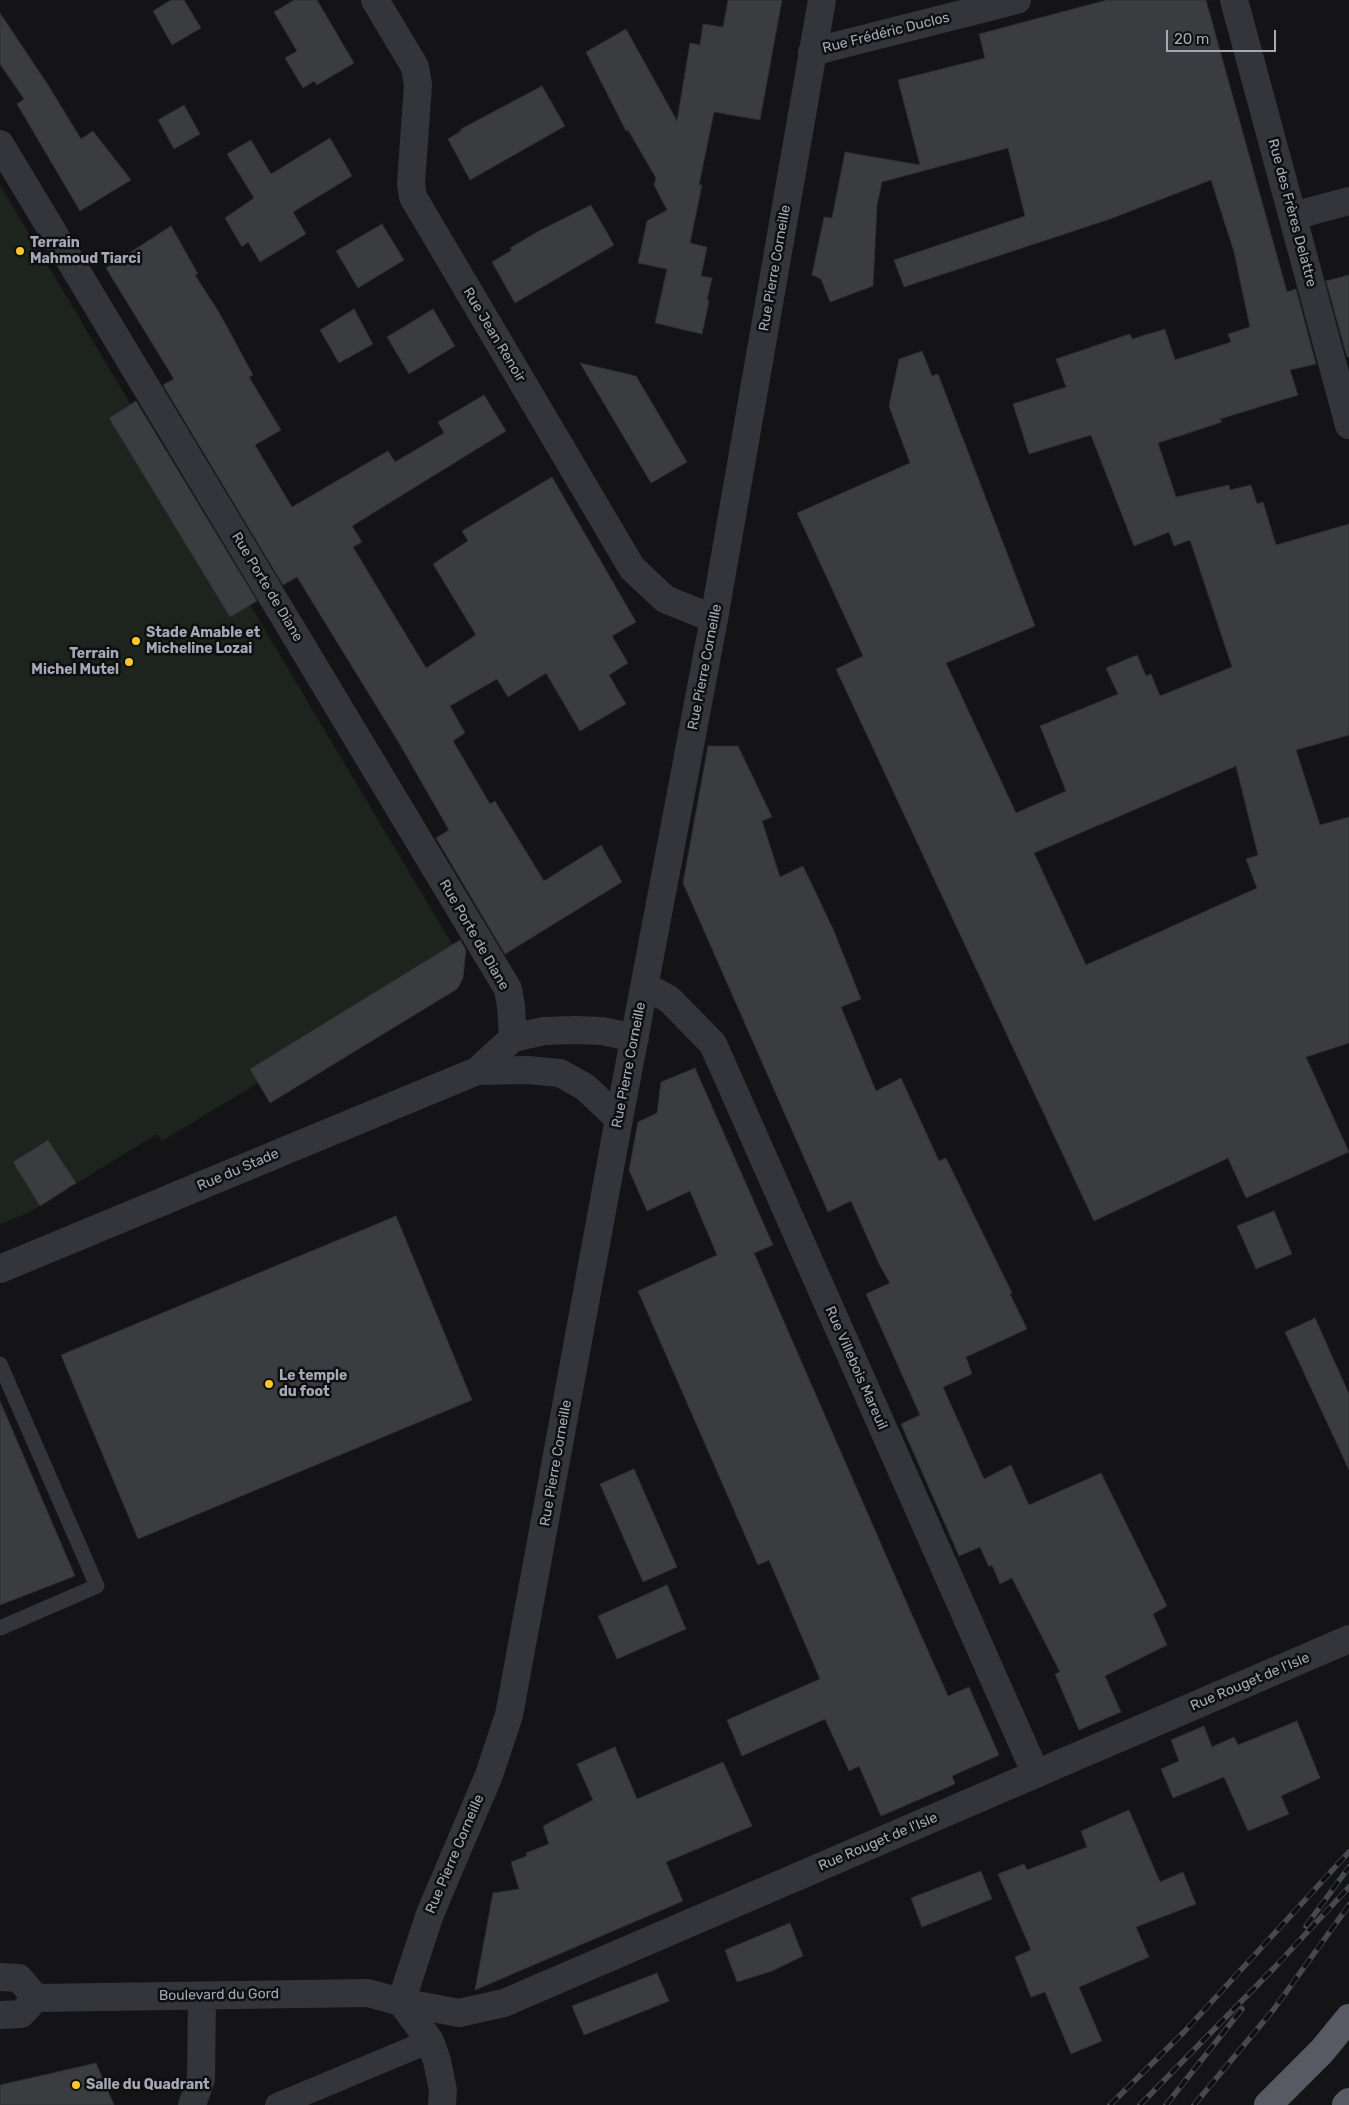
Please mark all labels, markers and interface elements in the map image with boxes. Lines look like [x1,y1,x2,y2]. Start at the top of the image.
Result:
street label: Rue Frédéric Duclos [821,9,951,57]
scale bar [1169,20,1279,52]
text: 20 m [1174,30,1209,48]
street label: Rue des Frères Delattre [1264,137,1320,289]
street label: Rue Pierre Corneille [756,204,794,332]
place label: Terrain Mahmoud Tiarci [30,235,141,268]
marker: Terrain Mahmoud Tiarci [14,245,26,257]
street label: Rue Jean Renoir [459,285,529,385]
street label: Rue Porte de Diane [228,529,306,645]
street label: Rue Pierre Corneille [685,603,725,731]
place label: Stade Amable et Micheline Lozai [146,625,260,658]
marker: Stade Amable et Micheline Lozai [130,635,142,647]
place label: Terrain Michel Mutel [31,646,119,679]
marker: Terrain Michel Mutel [123,656,135,668]
street label: Rue Porte de Diane [436,877,512,993]
street label: Rue Pierre Corneille [609,1001,649,1129]
street label: Rue du Stade [195,1145,281,1195]
street label: Rue Villebois Mareuil [821,1304,891,1432]
place label: Le temple du foot [279,1368,347,1400]
marker: Le temple du foot [263,1378,275,1390]
street label: Rue Pierre Corneille [537,1399,575,1527]
street label: Rue Rouget de l'Isle [1188,1649,1312,1715]
street label: Rue Pierre Corneille [422,1792,488,1916]
street label: Rue Rouget de l'Isle [816,1809,940,1875]
street label: Boulevard du Gord [159,1986,279,2004]
place label: Salle du Quadrant [86,2077,210,2093]
marker: Salle du Quadrant [70,2079,82,2091]

